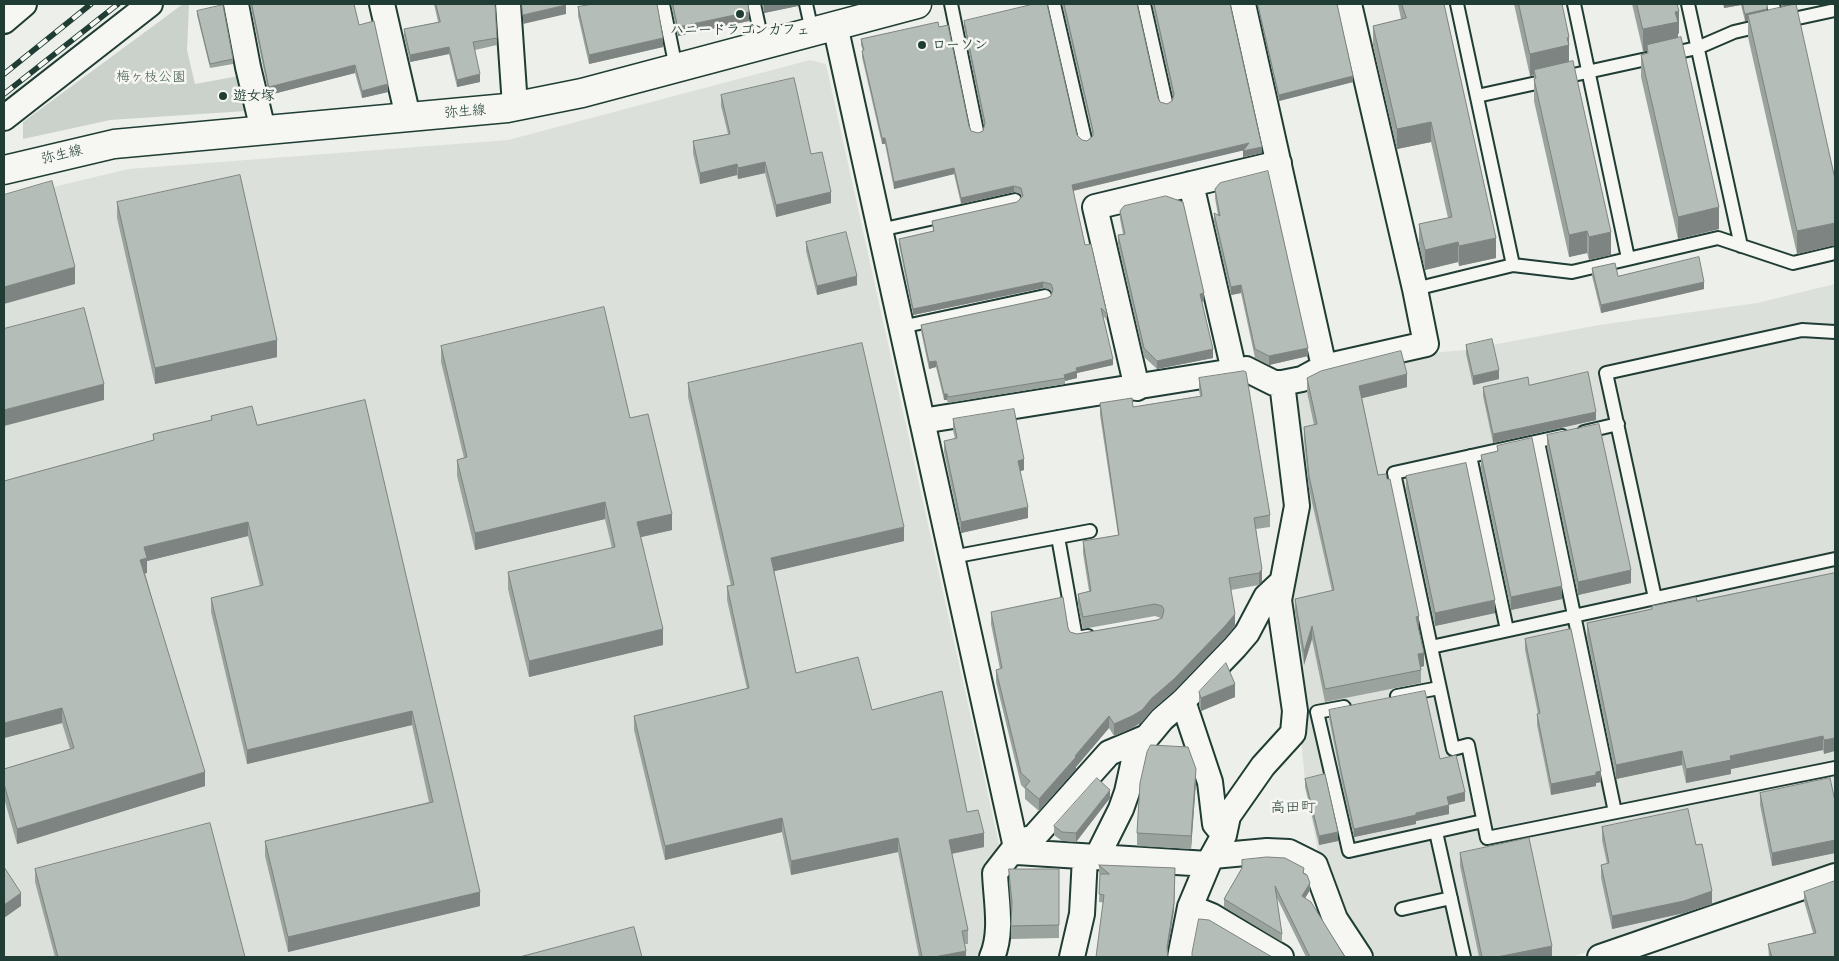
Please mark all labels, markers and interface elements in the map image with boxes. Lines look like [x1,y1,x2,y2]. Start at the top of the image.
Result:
marker: ハニードラゴンカフェ [734,8,746,20]
place label: ハニードラゴンカフェ [670,22,810,38]
place label: ローソン [932,37,988,53]
marker: ローソン [916,39,928,51]
park label: 梅ヶ枝公園 [116,69,186,85]
place label: 遊女塚 [233,88,275,104]
marker: 遊女塚 [217,90,229,102]
street label: 弥生線 [443,102,487,122]
street label: 弥生線 [40,142,84,168]
district label: 高田町 [1271,799,1315,817]

